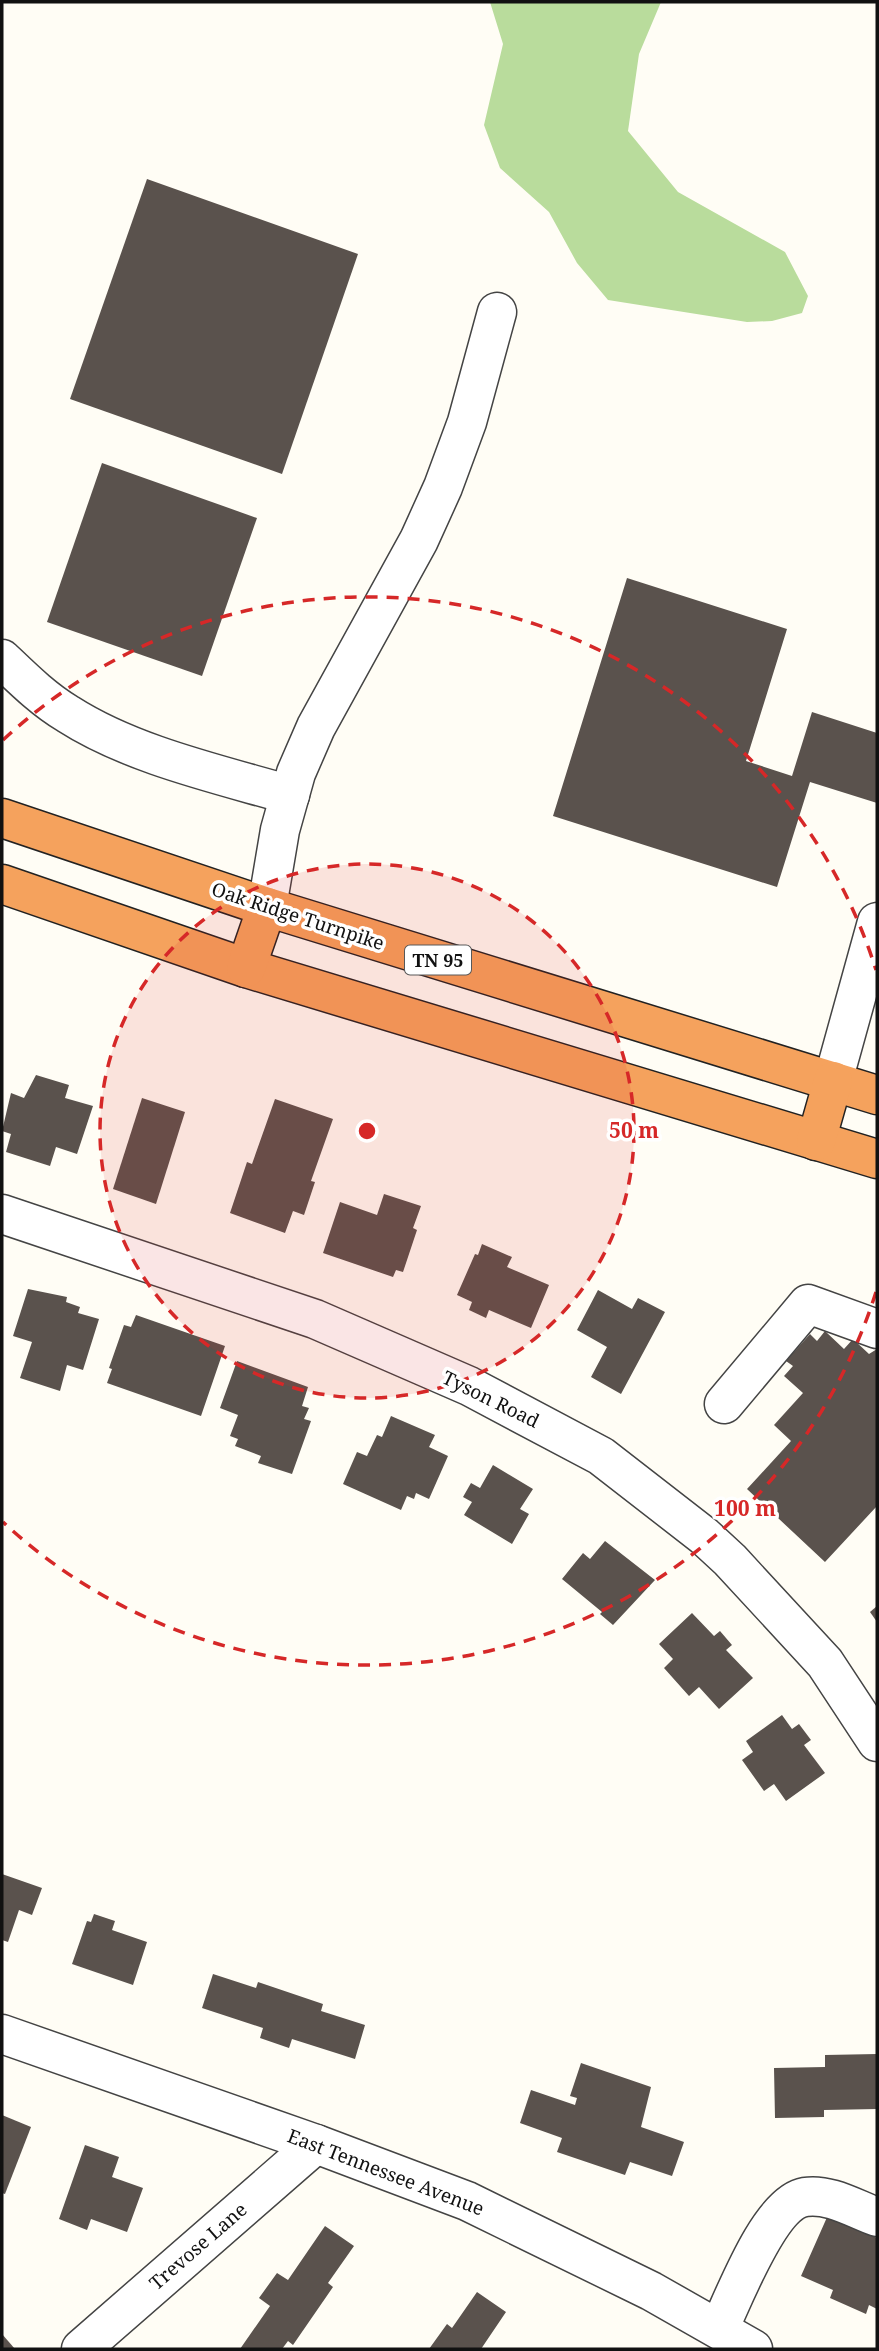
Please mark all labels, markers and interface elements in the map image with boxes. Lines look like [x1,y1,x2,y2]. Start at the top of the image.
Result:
street label: Oak Ridge Turnpike [208,876,388,956]
road number: TN 95 [405,945,471,974]
text: 50 m [609,1116,659,1144]
centre of rings [355,1119,379,1143]
street label: Tyson Road [438,1364,544,1434]
text: 100 m [714,1494,776,1522]
street label: East Tennessee Avenue [284,2122,488,2222]
street label: Trevose Lane [144,2196,252,2296]

